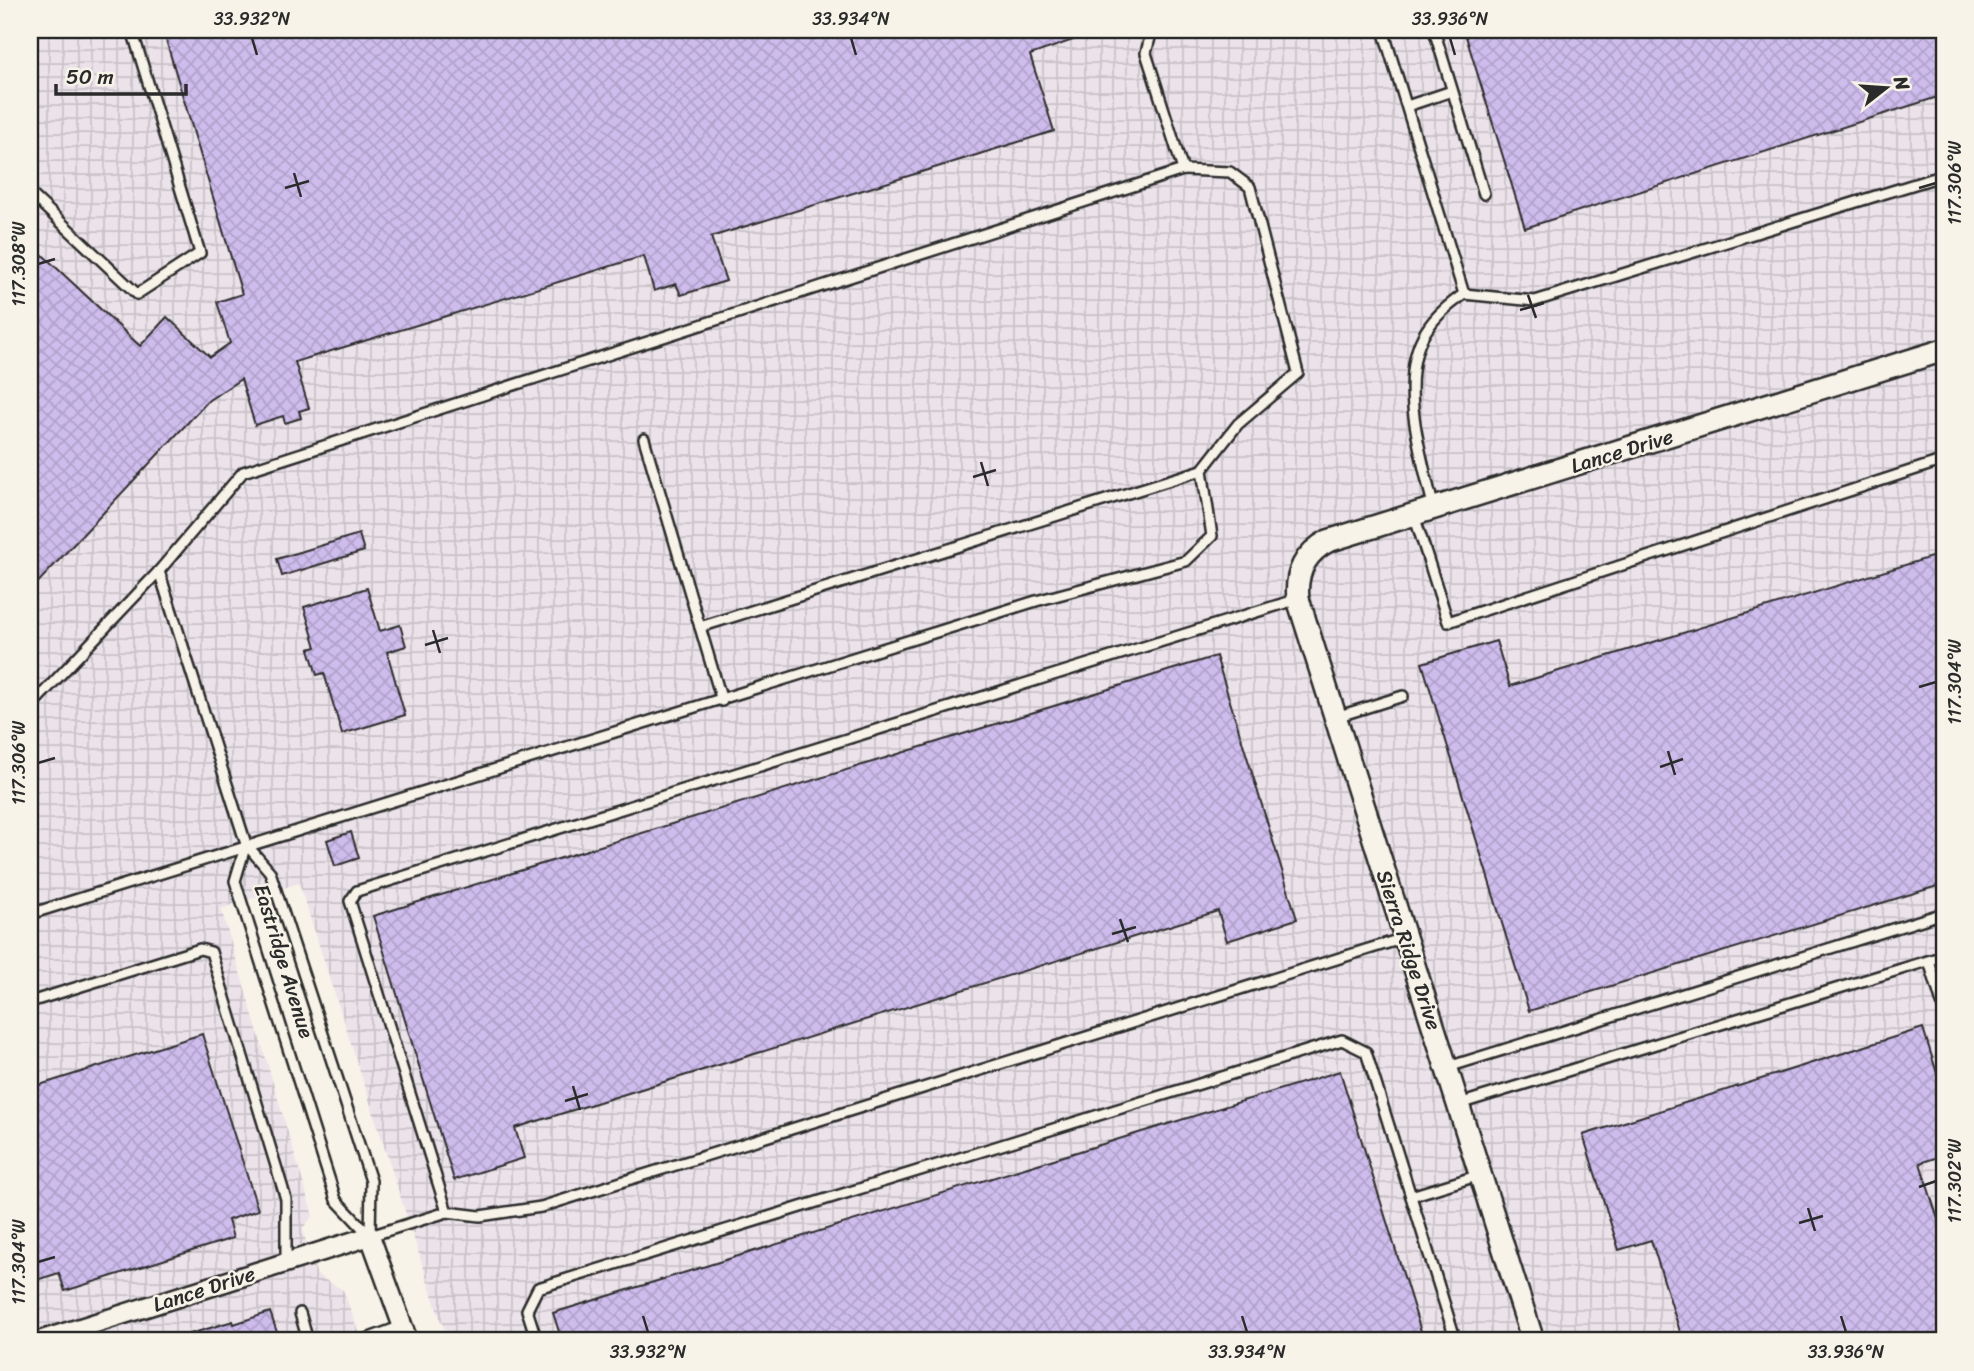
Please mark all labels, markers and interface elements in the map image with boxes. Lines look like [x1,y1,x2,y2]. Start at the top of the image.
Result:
text: 33.932°N [214,3,291,35]
text: 33.934°N [812,3,890,35]
text: 33.936°N [1412,3,1489,35]
scale bar [56,52,186,96]
north arrow [1852,52,1922,122]
text: 50 m [66,58,114,96]
text: N [1884,71,1920,95]
text: 117.306°W [1939,140,1971,225]
text: 117.308°W [3,220,35,306]
street label: Lance Drive [1566,417,1678,485]
text: 117.304°W [1939,638,1971,725]
text: 117.306°W [3,720,35,805]
street label: Sierra Ridge Drive [1365,865,1453,1035]
street label: Eastridge Avenue [242,879,326,1043]
text: 117.302°W [1939,1138,1971,1223]
text: 117.304°W [3,1218,35,1305]
street label: Lance Drive [148,1255,260,1323]
text: 33.932°N [610,1336,687,1368]
text: 33.934°N [1208,1336,1286,1368]
text: 33.936°N [1808,1336,1885,1368]

